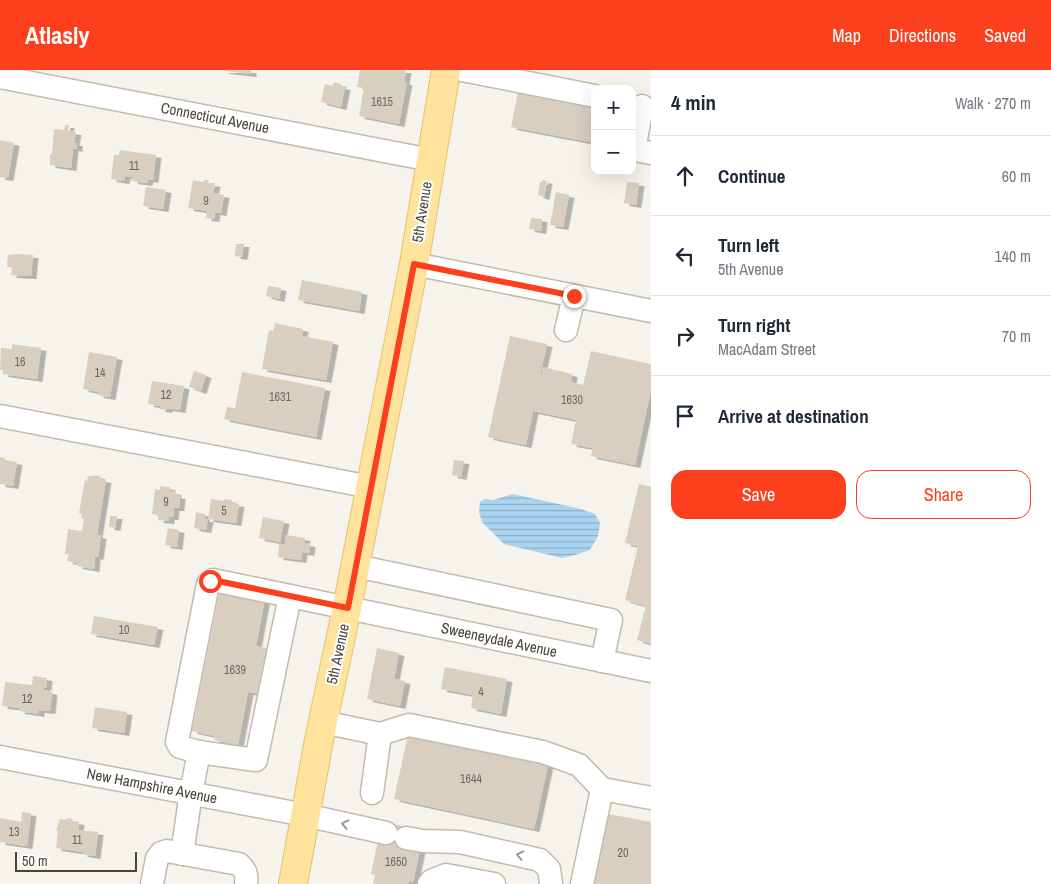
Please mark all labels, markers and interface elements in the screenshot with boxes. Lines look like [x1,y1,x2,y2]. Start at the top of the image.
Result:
text: Atlasly [25,19,90,51]
text: Map [832,23,861,48]
text: Directions [889,23,956,48]
text: Saved [984,23,1026,48]
map controls [591,85,636,175]
button: + [591,85,636,130]
text: 4 min [671,88,716,117]
text: Walk · 270 m [955,92,1031,114]
house number: 1615 [371,94,393,110]
street label: Connecticut Avenue [159,97,271,138]
button: − [591,130,636,175]
house number: 11 [129,158,140,174]
icon: ahead [671,162,699,190]
text: Continue [718,163,786,189]
text: 60 m [1002,165,1031,187]
street label: 5th Avenue [406,180,437,244]
house number: 9 [203,193,209,209]
text: Turn left [718,232,779,258]
icon: left [671,242,699,270]
text: 140 m [995,245,1031,267]
text: 5th Avenue [718,258,783,280]
route end [563,285,586,308]
text: Turn right [718,312,790,338]
icon: right [671,322,699,350]
text: 70 m [1002,325,1031,347]
text: MacAdam Street [718,338,816,360]
house number: 16 [15,354,25,370]
house number: 14 [95,365,106,381]
house number: 12 [161,387,171,403]
house number: 1631 [269,389,291,405]
house number: 1630 [561,392,583,408]
icon: arrive [671,402,699,430]
text: Arrive at destination [718,403,869,429]
button: Save [671,470,846,519]
button: Share [856,470,1031,519]
house number: 9 [163,494,169,510]
house number: 5 [221,503,227,519]
route start [199,570,222,593]
street label: Sweeneydale Avenue [439,617,559,662]
house number: 10 [119,622,129,638]
street label: 5th Avenue [321,622,354,686]
house number: 1639 [224,662,246,678]
house number: 4 [478,684,484,700]
house number: 12 [22,691,32,707]
street label: New Hampshire Avenue [85,763,219,808]
house number: 1644 [460,771,482,787]
one-way arrow [341,819,350,830]
house number: 13 [9,824,19,840]
house number: 11 [72,832,83,848]
house number: 20 [618,845,628,861]
scale bar [15,849,138,872]
one-way arrow [515,850,524,861]
text: 50 m [22,852,48,870]
house number: 1650 [385,854,407,870]

